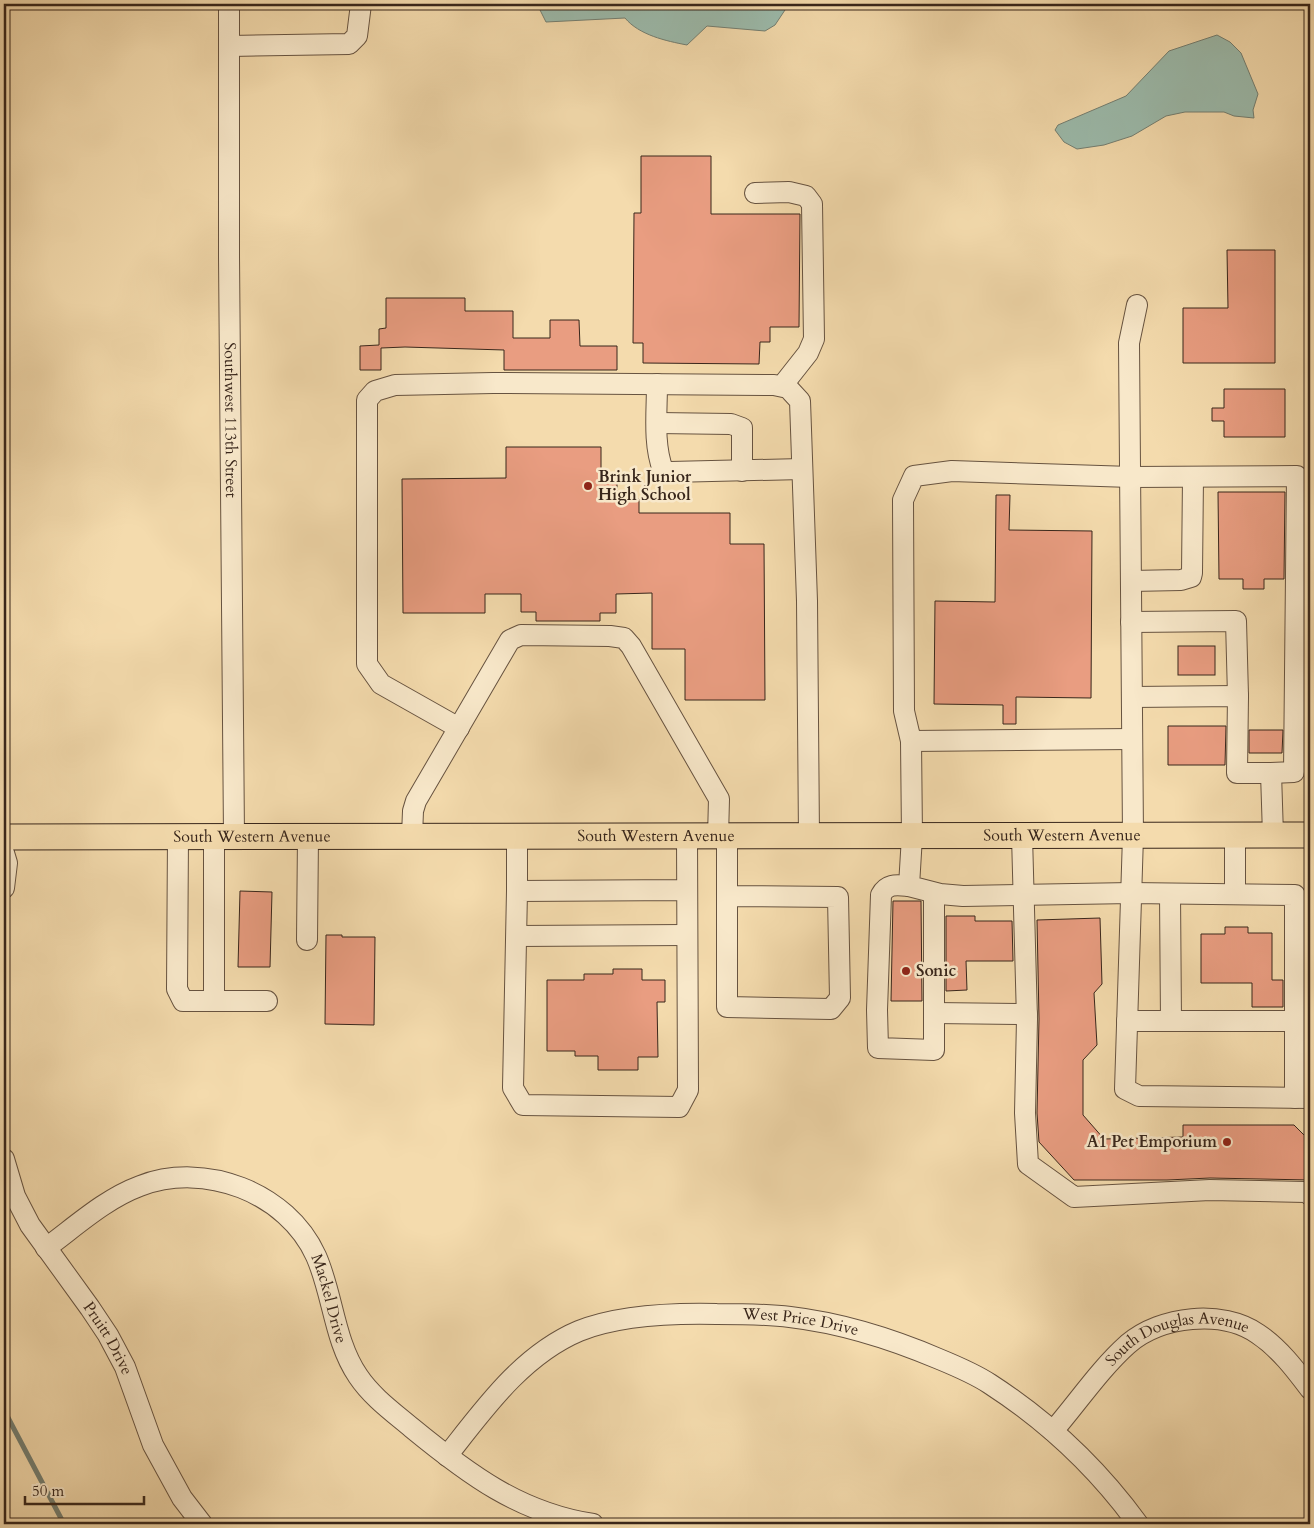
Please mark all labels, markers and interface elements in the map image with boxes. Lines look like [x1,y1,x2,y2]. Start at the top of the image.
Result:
street label: Southwest 113th Street [219,342,242,498]
place label: Brink Junior High School [598,466,692,506]
marker: Brink Junior High School [582,480,594,492]
street label: South Western Avenue [983,824,1141,847]
street label: South Western Avenue [173,825,331,848]
street label: South Western Avenue [577,825,735,847]
place label: Sonic [916,960,956,982]
marker: Sonic [900,965,912,977]
place label: A1 Pet Emporium [1087,1131,1217,1153]
marker: A1 Pet Emporium [1221,1136,1233,1148]
street label: Mackel Drive [305,1250,352,1346]
street label: Pruitt Drive [78,1297,138,1378]
street label: West Price Drive [741,1303,861,1341]
street label: South Douglas Avenue [1100,1308,1253,1371]
scale bar [25,1473,144,1505]
text: 50 m [32,1481,64,1501]

